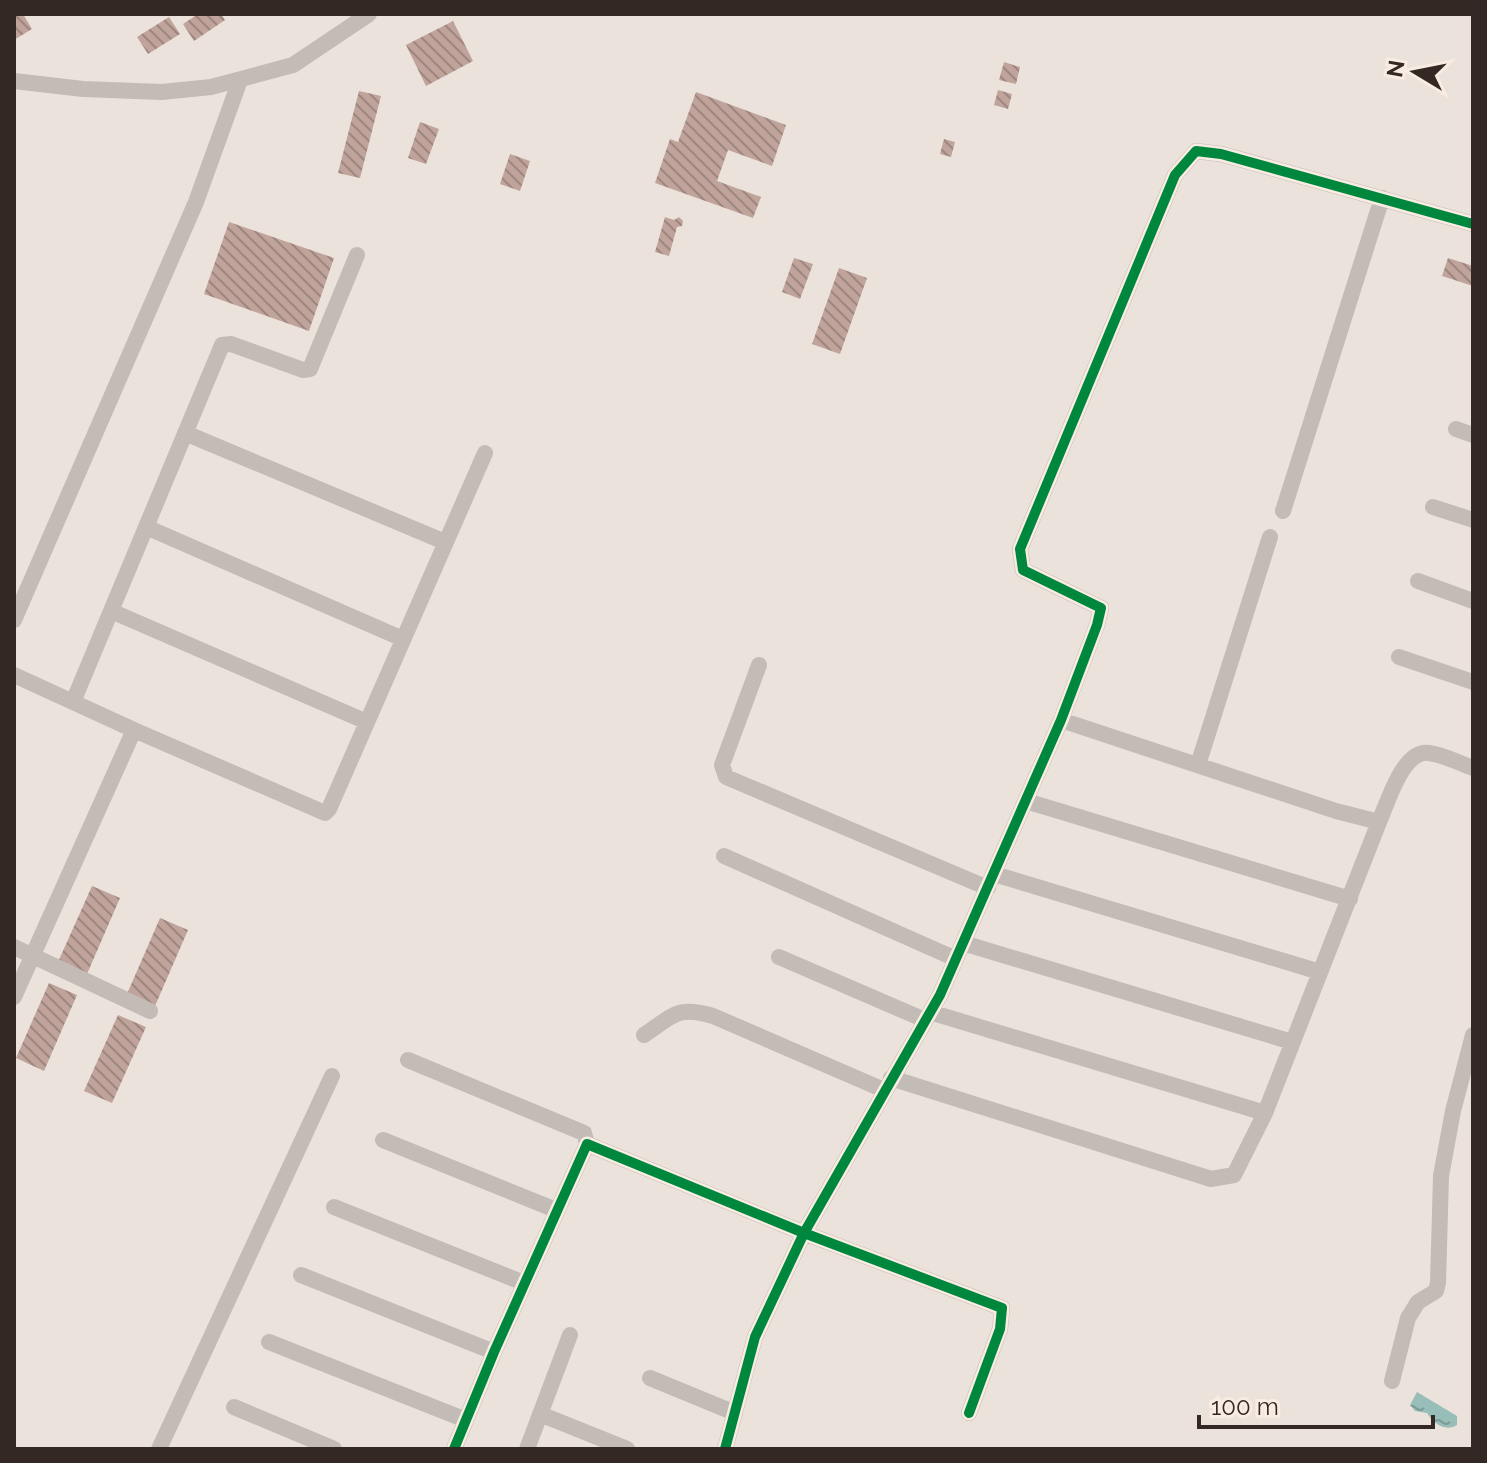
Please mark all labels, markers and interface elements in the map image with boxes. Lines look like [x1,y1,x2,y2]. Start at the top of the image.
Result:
north arrow [1375,32,1455,112]
text: N [1381,58,1410,79]
scale bar [1199,1379,1433,1429]
text: 100 m [1211,1392,1279,1421]

